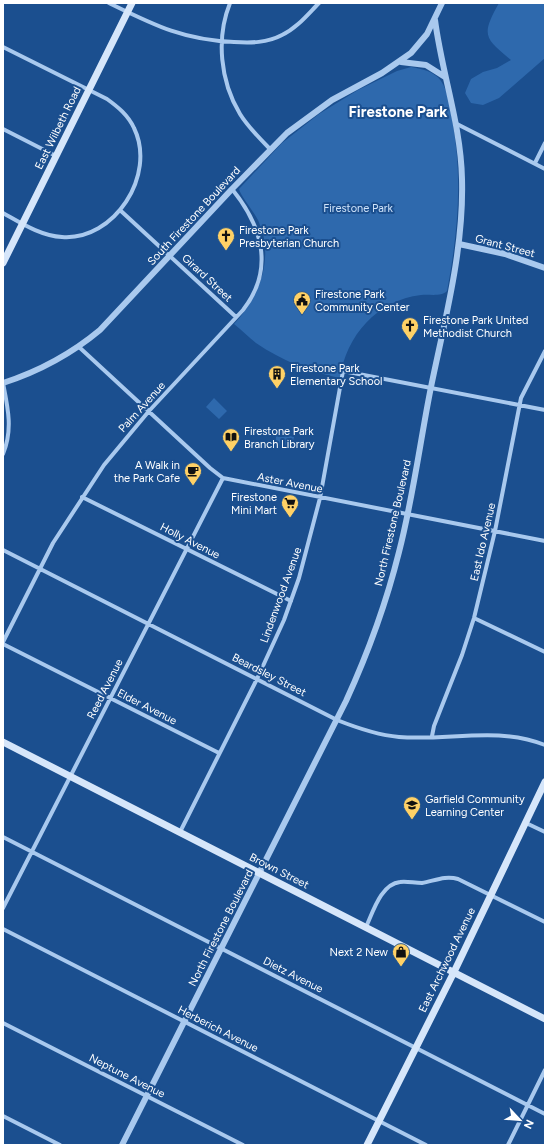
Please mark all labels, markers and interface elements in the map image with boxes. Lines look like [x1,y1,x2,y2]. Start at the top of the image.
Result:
street label: East Wilbeth Road [32,85,84,171]
district label: Firestone Park [349,103,447,121]
street label: South Firestone Boulevard [145,164,243,268]
park label: Firestone Park [323,202,393,215]
place label: Firestone Park Presbyterian Church [239,224,339,250]
church icon: Firestone Park Presbyterian Church [216,226,236,251]
street label: Grant Street [474,232,536,260]
street label: Girard Street [179,251,235,305]
place label: Firestone Park Community Center [315,288,410,314]
public building icon: Firestone Park Community Center [292,290,312,315]
place label: Firestone Park United Methodist Church [423,314,528,340]
church icon: Firestone Park United Methodist Church [400,316,420,341]
place label: Firestone Park Elementary School [290,362,382,388]
building icon: Firestone Park Elementary School [267,364,287,389]
street label: Palm Avenue [116,379,168,435]
place label: Firestone Park Branch Library [244,425,315,451]
library icon: Firestone Park Branch Library [221,427,241,452]
place label: A Walk in the Park Cafe [114,459,180,485]
street label: North Firestone Boulevard [372,459,414,587]
cafe icon: A Walk in the Park Cafe [183,461,203,486]
street label: Aster Avenue [256,470,324,496]
place label: Firestone Mini Mart [231,491,277,517]
supermarket icon: Firestone Mini Mart [280,493,300,518]
street label: East Ido Avenue [468,502,498,582]
street label: Holly Avenue [158,520,222,562]
street label: Lindenwood Avenue [258,546,304,644]
street label: Beardsley Street [230,651,308,699]
street label: Reed Avenue [84,657,126,721]
street label: Elder Avenue [115,686,179,728]
place label: Garfield Community Learning Center [425,793,525,819]
school or university icon: Garfield Community Learning Center [402,795,422,820]
street label: Brown Street [247,850,311,892]
street label: North Firestone Boulevard [186,867,256,989]
street label: East Archwood Avenue [416,906,478,1014]
shop icon: Next 2 New [391,942,411,967]
place label: Next 2 New [330,946,388,959]
street label: Dietz Avenue [261,954,325,996]
street label: Herberich Avenue [176,1003,260,1055]
street label: Neptune Avenue [87,1051,167,1101]
north arrow [500,1100,540,1140]
text: N [521,1117,536,1131]

